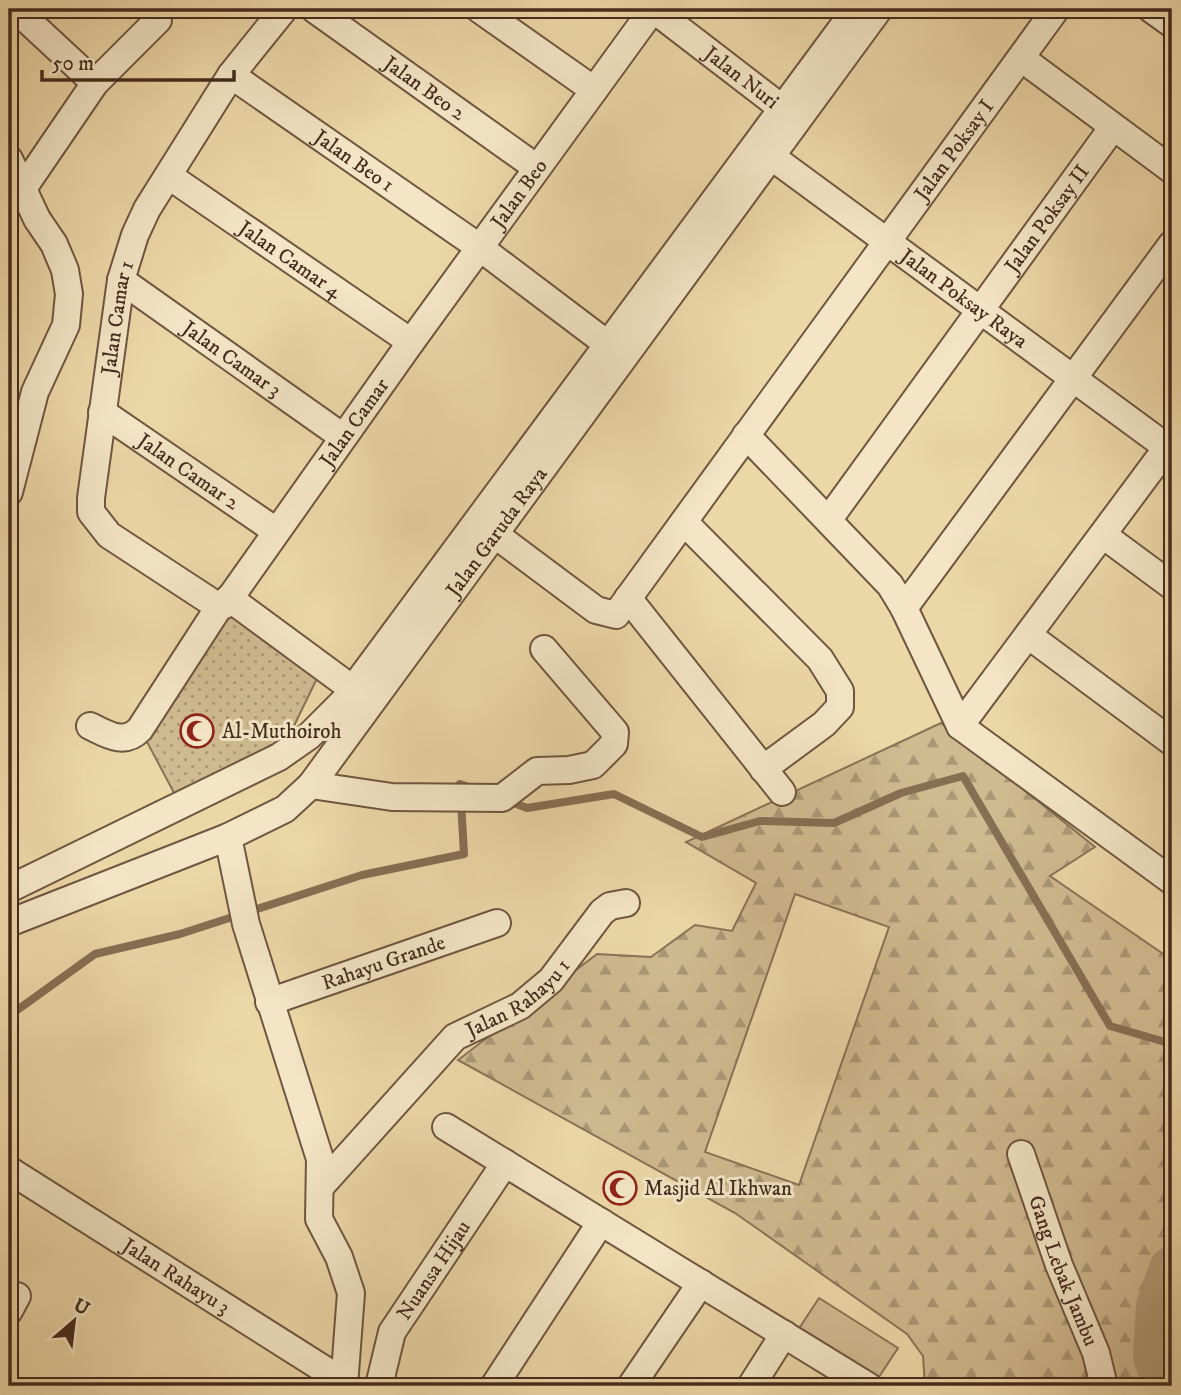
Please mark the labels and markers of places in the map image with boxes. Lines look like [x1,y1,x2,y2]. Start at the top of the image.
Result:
mosque icon: Al-Muthoiroh [178,712,216,750]
place label: Al-Muthoiroh [222,719,341,745]
mosque icon: Masjid Al Ikhwan [601,1169,639,1207]
place label: Masjid Al Ikhwan [644,1176,792,1202]

